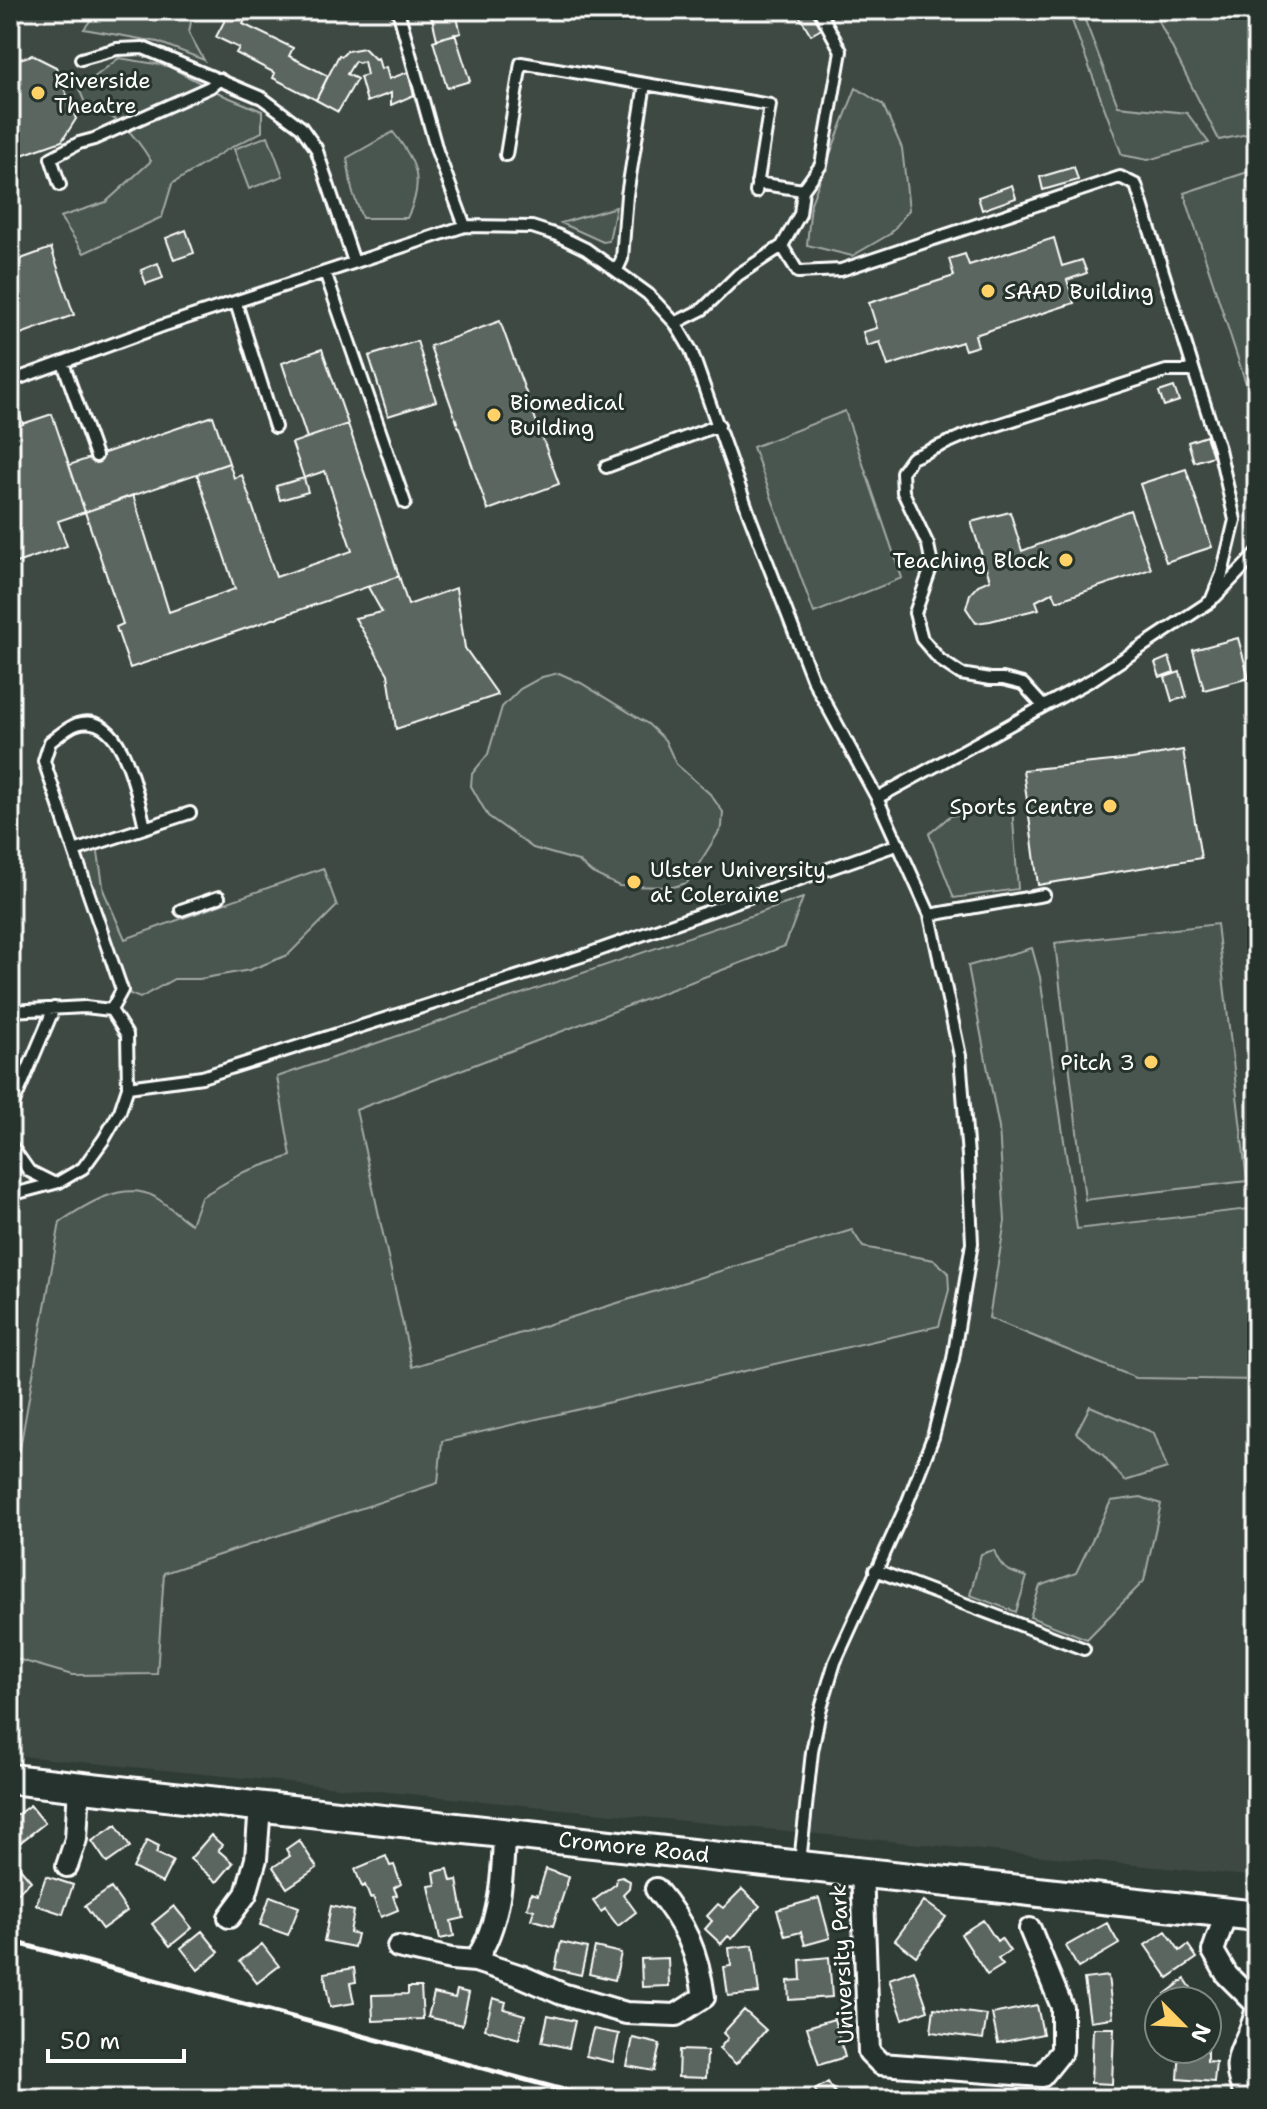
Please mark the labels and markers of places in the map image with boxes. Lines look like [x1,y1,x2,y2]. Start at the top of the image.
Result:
place label: Riverside Theatre [54,66,151,120]
marker: Riverside Theatre [29,84,47,102]
place label: SAAD Building [1004,277,1154,306]
marker: SAAD Building [979,282,997,300]
place label: Biomedical Building [510,388,624,442]
marker: Biomedical Building [485,406,503,424]
place label: Teaching Block [893,546,1050,575]
marker: Teaching Block [1057,551,1075,569]
place label: Sports Centre [950,792,1094,821]
marker: Sports Centre [1101,797,1119,815]
place label: Ulster University at Coleraine [650,855,826,909]
marker: Ulster University at Coleraine [625,873,643,891]
place label: Pitch 3 [1060,1048,1135,1077]
marker: Pitch 3 [1142,1053,1160,1071]

